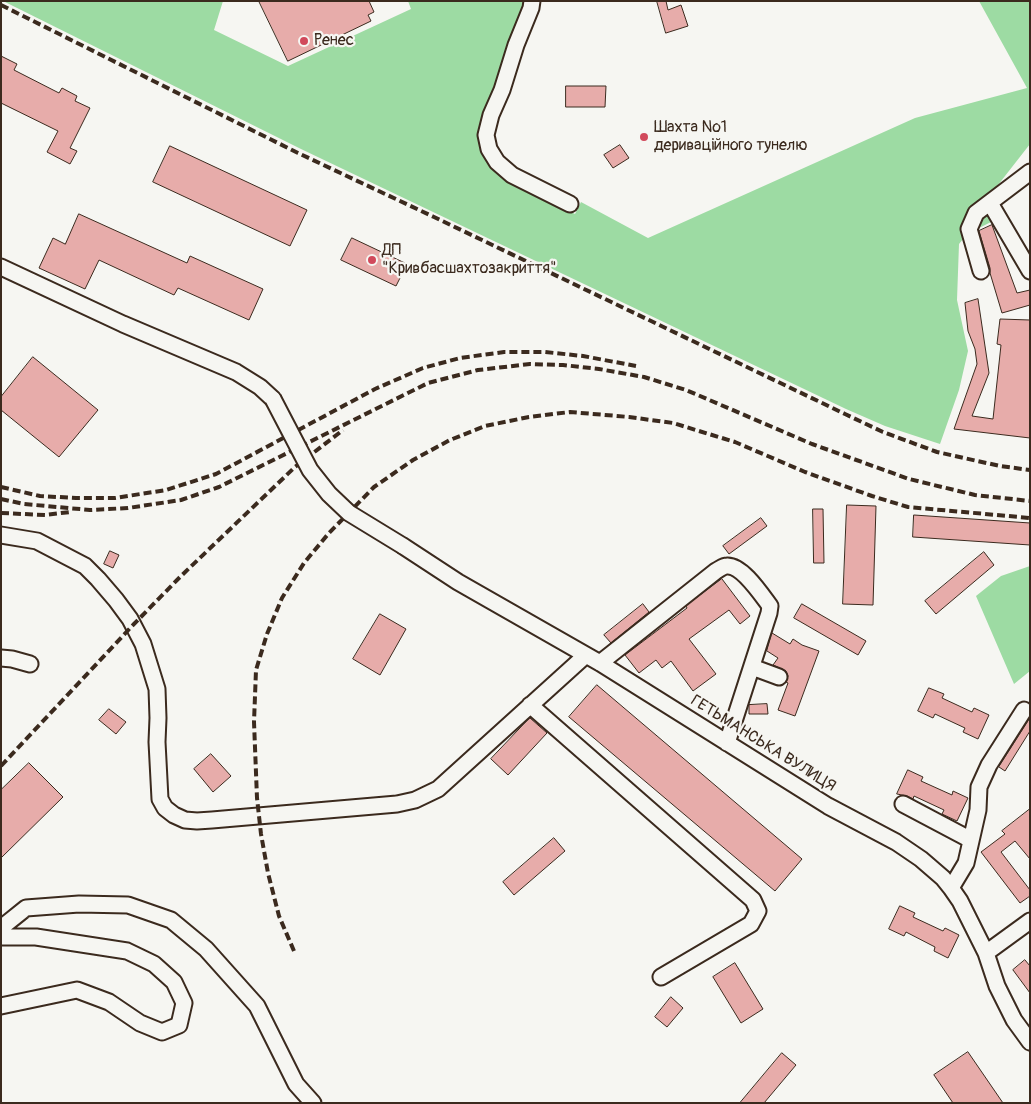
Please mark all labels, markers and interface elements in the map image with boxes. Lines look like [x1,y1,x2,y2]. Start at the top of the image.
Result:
place label: Ренес [314,31,354,51]
marker: Ренес [298,35,310,47]
place label: Шахта №1 дериваційного тунелю [654,118,808,156]
marker: Шахта №1 дериваційного тунелю [638,131,650,143]
place label: ДП "Кривбасшахтозакриття" [382,241,556,279]
marker: ДП "Кривбасшахтозакриття" [366,254,378,266]
street label: ГЕТЬМАНСЬКА ВУЛИЦЯ [687,691,839,797]

